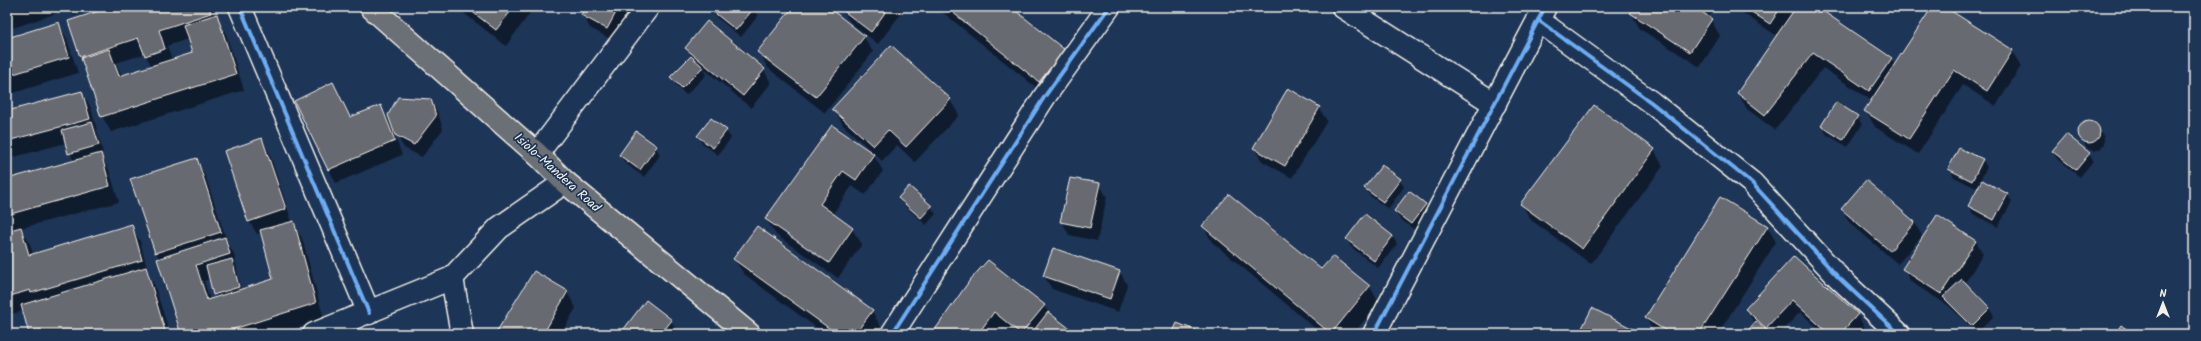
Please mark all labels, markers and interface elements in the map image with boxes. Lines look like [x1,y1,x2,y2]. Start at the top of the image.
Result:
street label: Isiolo-Mandera Road [509,128,606,218]
north arrow [2143,283,2183,323]
text: N [2160,285,2167,303]

